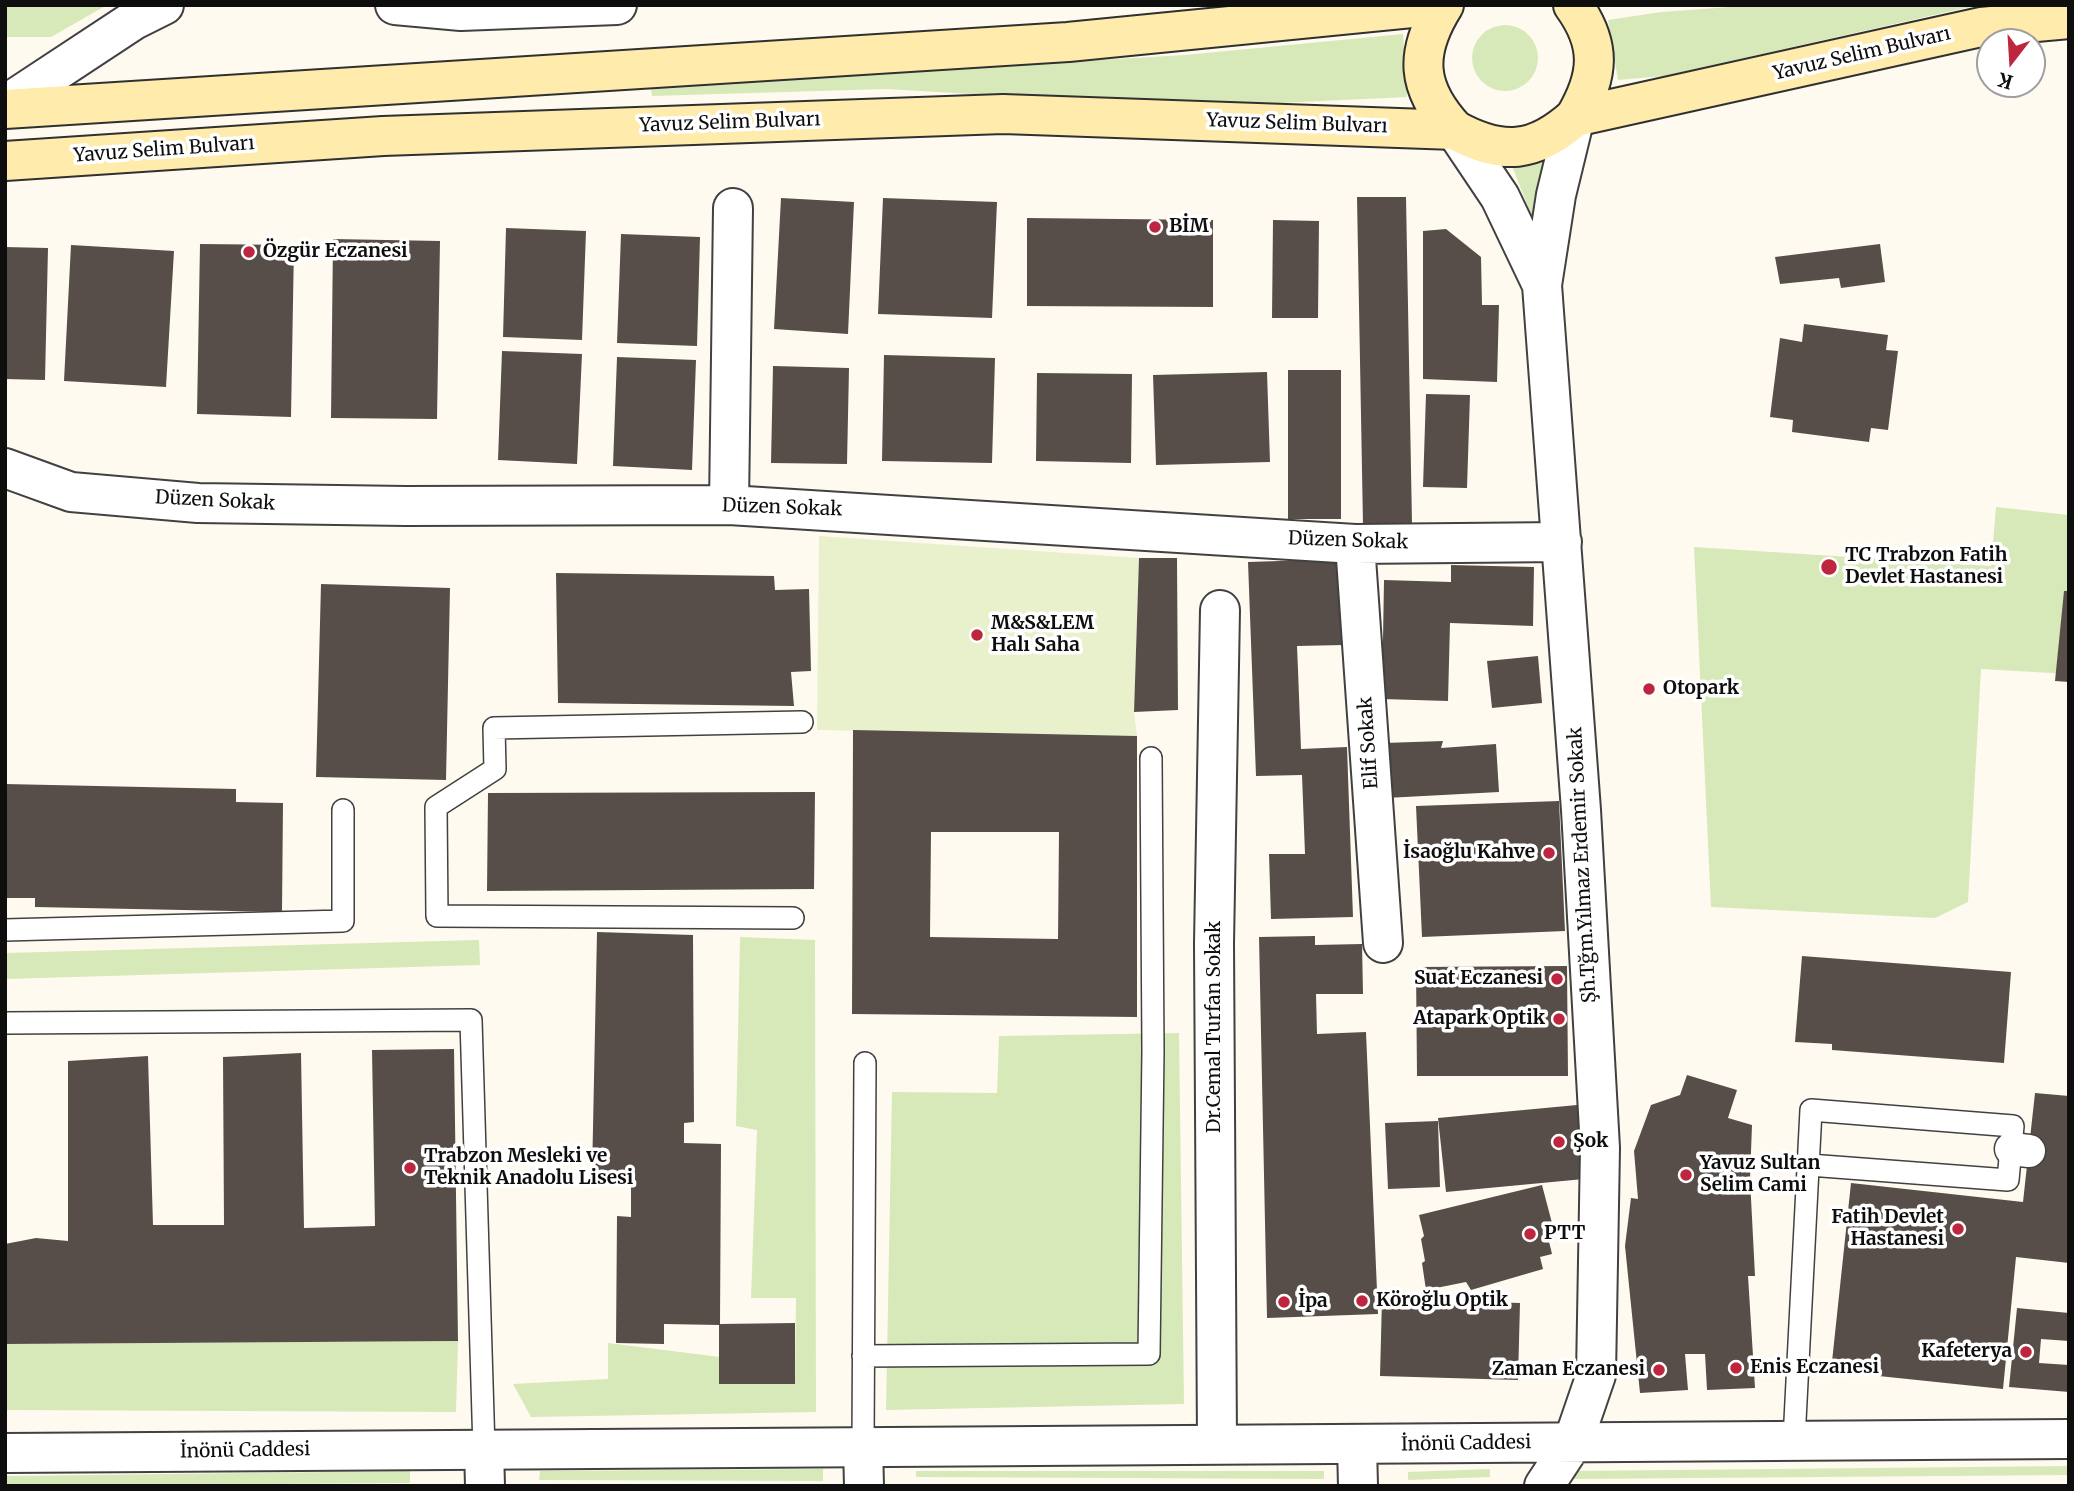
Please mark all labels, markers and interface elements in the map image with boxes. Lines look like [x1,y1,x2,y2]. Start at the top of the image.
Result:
street label: Yavuz Selim Bulvarı [1771,23,1953,85]
north arrow [1976,28,2046,98]
text: K [1995,68,2016,95]
street label: Yavuz Selim Bulvarı [639,108,821,138]
street label: Yavuz Selim Bulvarı [1206,109,1388,139]
street label: Yavuz Selim Bulvarı [73,132,255,168]
place label: BİM [1169,216,1209,238]
marker: BİM [1147,219,1163,235]
place label: Özgür Eczanesi [263,241,407,263]
marker: Özgür Eczanesi [241,244,257,260]
street label: Düzen Sokak [154,486,276,516]
street label: Düzen Sokak [721,495,843,521]
street label: Düzen Sokak [1287,528,1409,554]
place label: TC Trabzon Fatih Devlet Hastanesi [1845,545,2007,589]
marker: TC Trabzon Fatih Devlet Hastanesi [1819,557,1839,577]
place label: M&S&LEM Halı Saha [991,613,1094,657]
marker: M&S&LEM Halı Saha [969,627,985,643]
place label: Otopark [1663,678,1739,700]
marker: Otopark [1641,681,1657,697]
street label: Elif Sokak [1354,696,1384,790]
street label: Şh.Tğm.Yılmaz Erdemir Sokak [1564,726,1602,1004]
place label: İsaoğlu Kahve [1403,842,1535,864]
marker: İsaoğlu Kahve [1541,845,1557,861]
street label: Dr.Cemal Turfan Sokak [1204,921,1226,1133]
place label: Suat Eczanesi [1414,968,1543,990]
marker: Suat Eczanesi [1549,971,1565,987]
place label: Atapark Optik [1413,1008,1545,1030]
marker: Atapark Optik [1551,1011,1567,1027]
place label: Şok [1573,1131,1608,1153]
marker: Şok [1551,1134,1567,1150]
place label: Trabzon Mesleki ve Teknik Anadolu Lisesi [424,1146,633,1190]
place label: Yavuz Sultan Selim Cami [1700,1153,1820,1197]
marker: Trabzon Mesleki ve Teknik Anadolu Lisesi [402,1160,418,1176]
marker: Yavuz Sultan Selim Cami [1678,1167,1694,1183]
place label: Fatih Devlet Hastanesi [1831,1207,1944,1251]
marker: Fatih Devlet Hastanesi [1950,1221,1966,1237]
place label: PTT [1544,1223,1585,1245]
marker: PTT [1522,1226,1538,1242]
place label: Köroğlu Optik [1376,1290,1508,1312]
place label: İpa [1298,1291,1328,1313]
marker: Köroğlu Optik [1354,1293,1370,1309]
marker: İpa [1276,1294,1292,1310]
place label: Kafeterya [1921,1341,2012,1363]
marker: Kafeterya [2018,1344,2034,1360]
place label: Enis Eczanesi [1750,1357,1879,1379]
place label: Zaman Eczanesi [1492,1359,1645,1381]
marker: Enis Eczanesi [1728,1360,1744,1376]
marker: Zaman Eczanesi [1651,1362,1667,1378]
street label: İnönü Caddesi [1401,1431,1531,1457]
street label: İnönü Caddesi [180,1438,310,1464]

